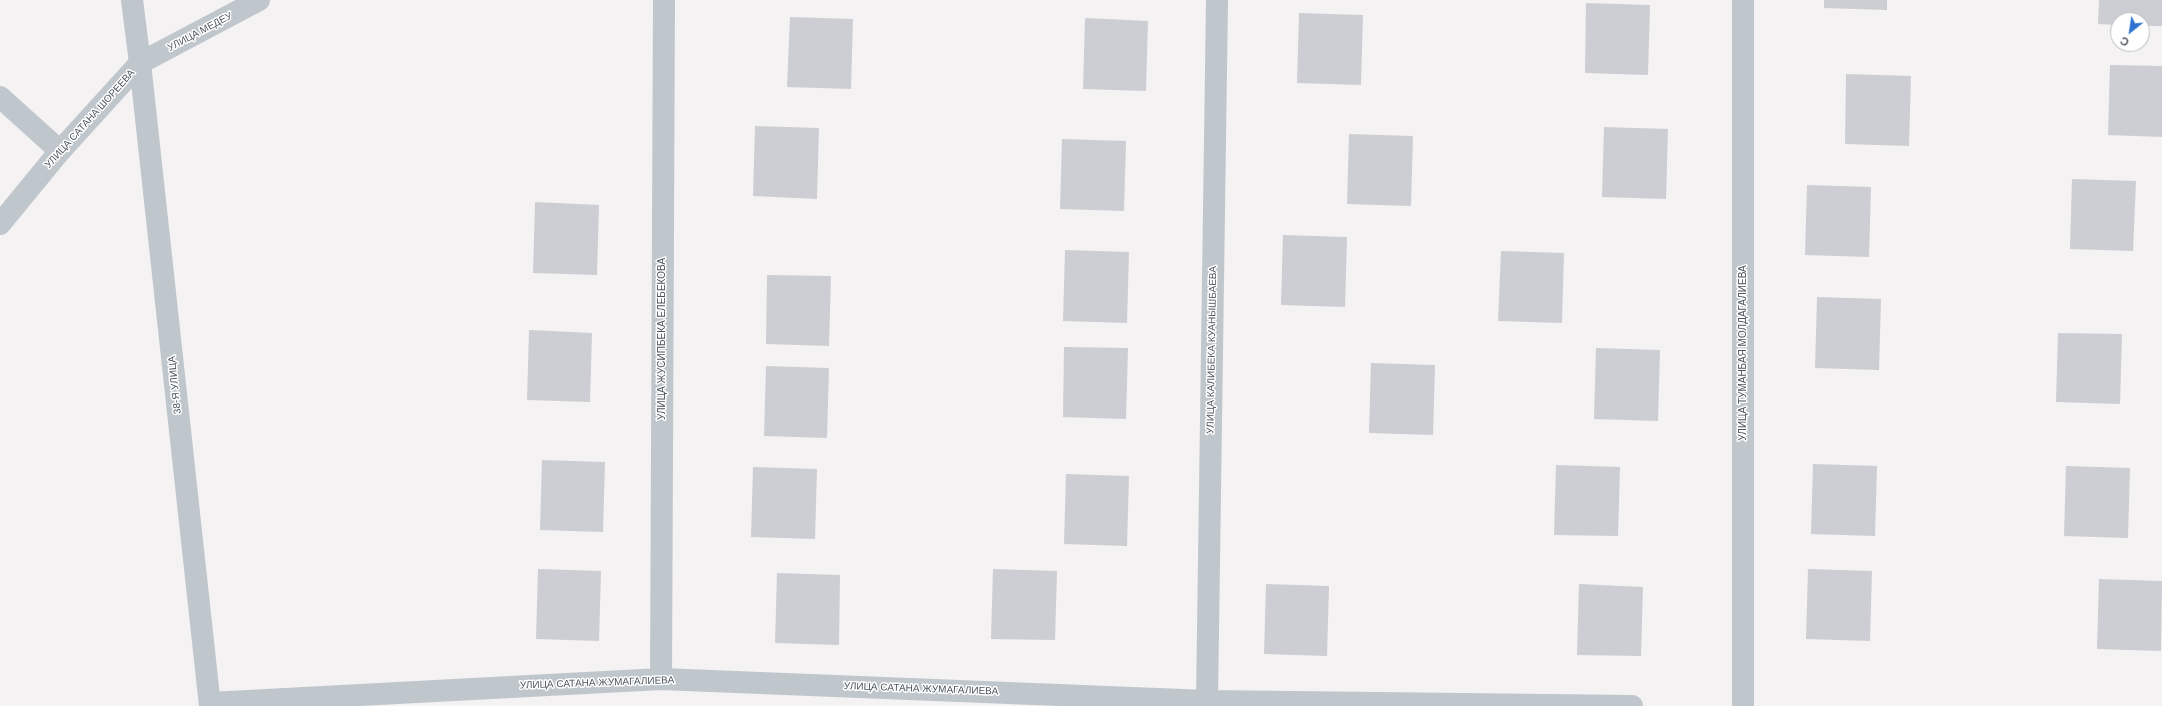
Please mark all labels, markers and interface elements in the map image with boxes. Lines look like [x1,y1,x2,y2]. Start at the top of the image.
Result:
street label: УЛИЦА МЕДЕУ [166,10,234,54]
north arrow [2110,12,2150,52]
text: С [2118,34,2131,49]
street label: УЛИЦА САТАНА ШОРЕЕВА [43,67,137,171]
street label: УЛИЦА ЖУСИПБЕКА ЕЛЕБЕКОВА [656,258,668,420]
street label: УЛИЦА ТУМАНБАЯ МОЛДАГАЛИЕВА [1737,265,1749,441]
street label: УЛИЦА КАЛИБЕКА КУАНЫШБАЕВА [1205,266,1219,434]
street label: 38-Я УЛИЦА [166,355,184,415]
street label: УЛИЦА САТАНА ЖУМАГАЛИЕВА [520,674,674,692]
street label: УЛИЦА САТАНА ЖУМАГАЛИЕВА [844,680,998,698]

